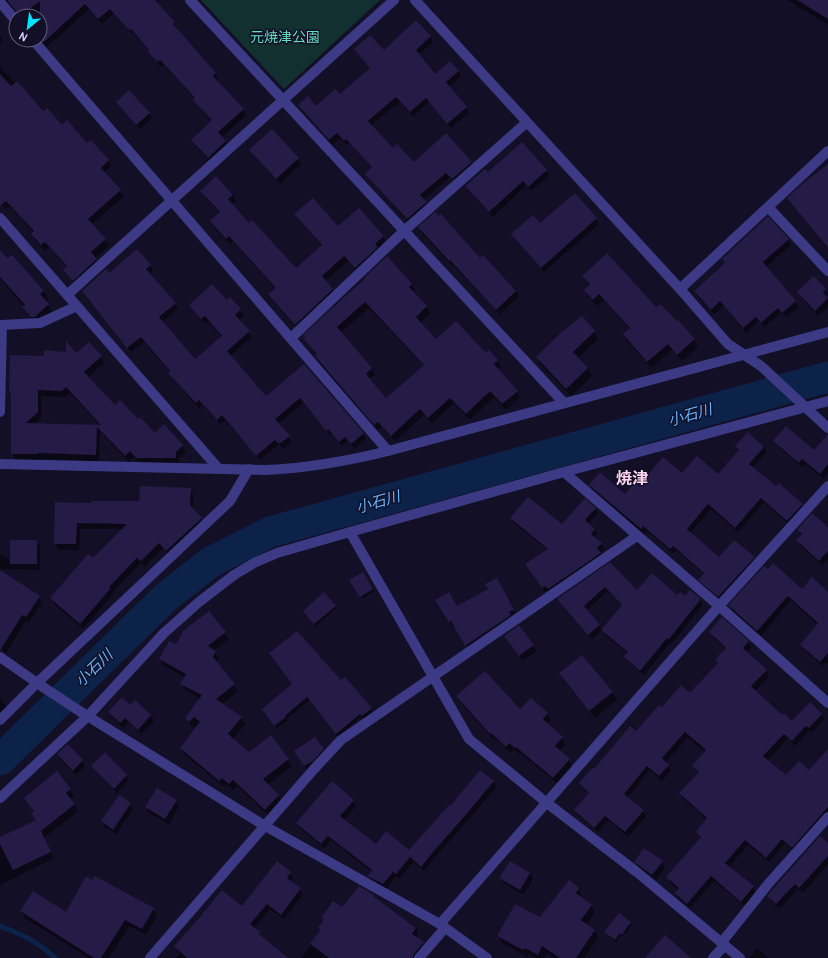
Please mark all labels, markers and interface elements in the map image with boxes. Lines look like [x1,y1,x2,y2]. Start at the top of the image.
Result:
north arrow [8,8,48,48]
park label: 元焼津公園 [250,28,320,46]
text: N [16,29,30,45]
water label: 小石川 [666,400,716,430]
district label: 焼津 [616,469,648,488]
water label: 小石川 [354,487,404,517]
water label: 小石川 [72,645,118,690]

